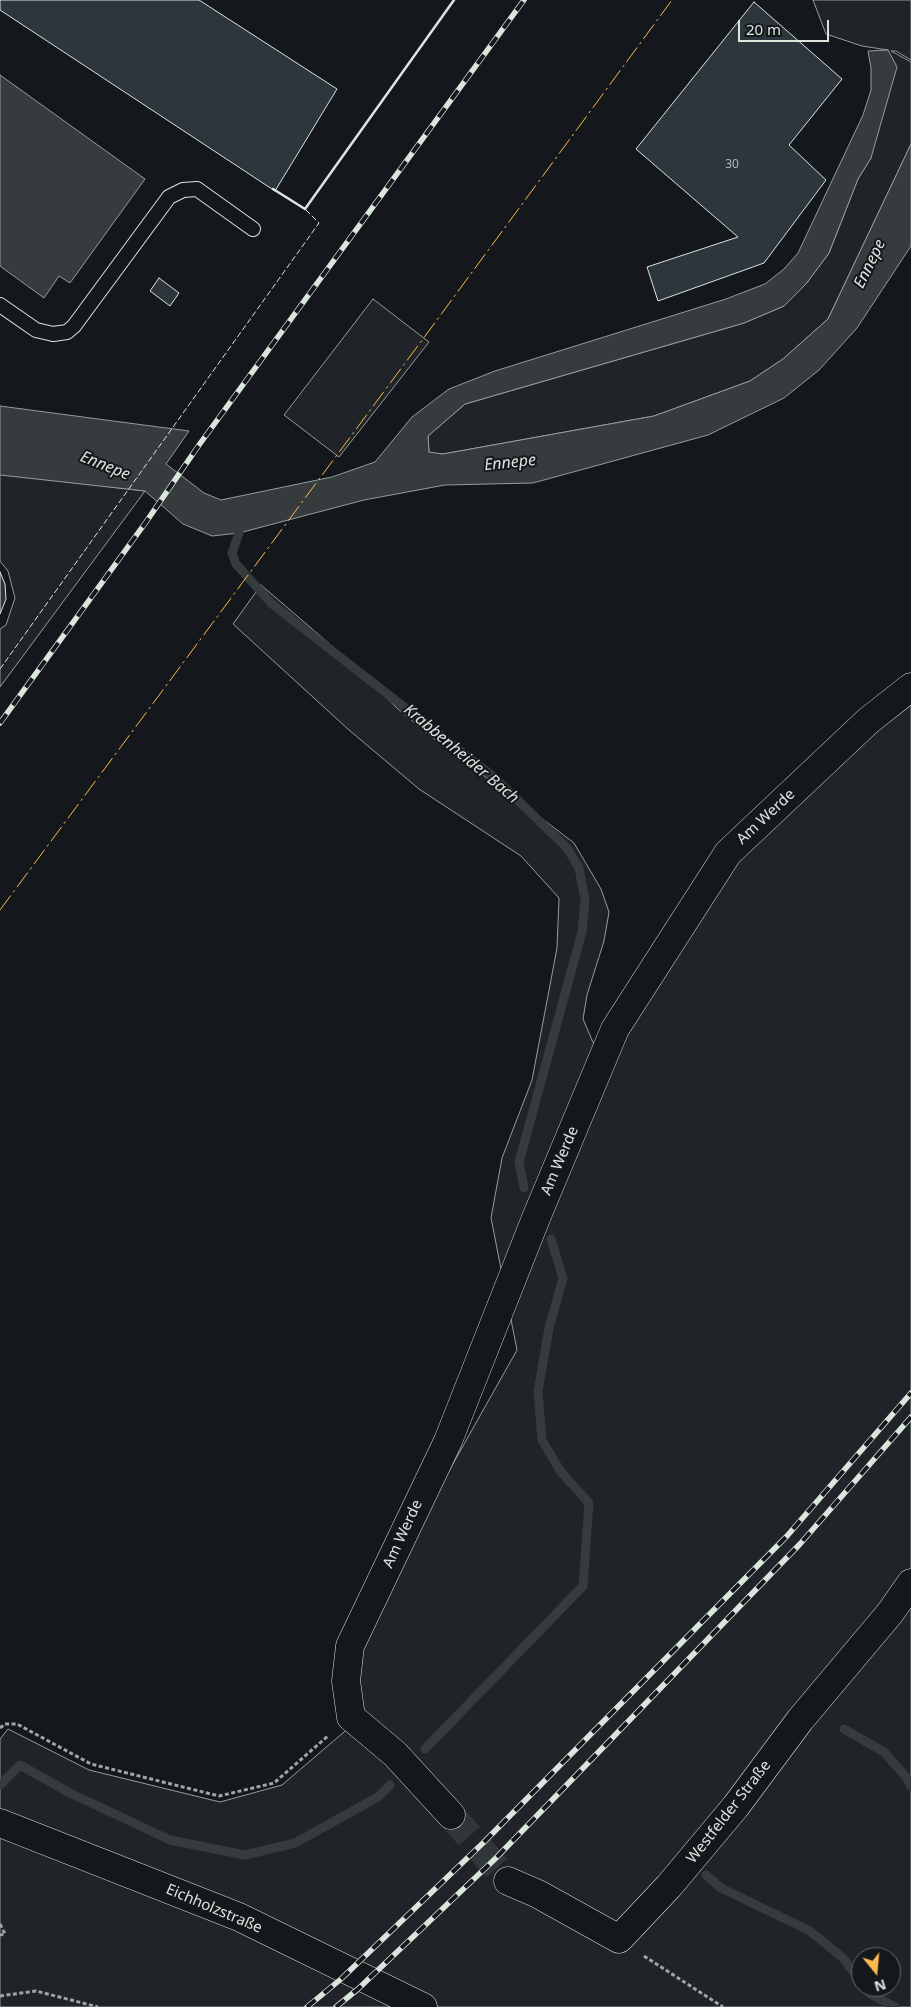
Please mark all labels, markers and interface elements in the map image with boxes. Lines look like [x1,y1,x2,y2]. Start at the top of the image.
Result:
scale bar [741,10,832,42]
text: 20 m [746,19,781,39]
house number: 30 [725,158,739,172]
water label: Ennepe [850,236,890,292]
water label: Ennepe [77,447,133,485]
water label: Ennepe [483,451,537,475]
water label: Krabbenheider Bach [400,700,522,808]
street label: Am Werde [733,785,799,849]
street label: Am Werde [537,1124,583,1198]
street label: Am Werde [379,1497,427,1571]
street label: Westfelder Straße [683,1757,775,1867]
street label: Eichholzstraße [163,1881,265,1937]
north arrow [851,1947,901,1997]
text: N [872,1975,888,1997]

